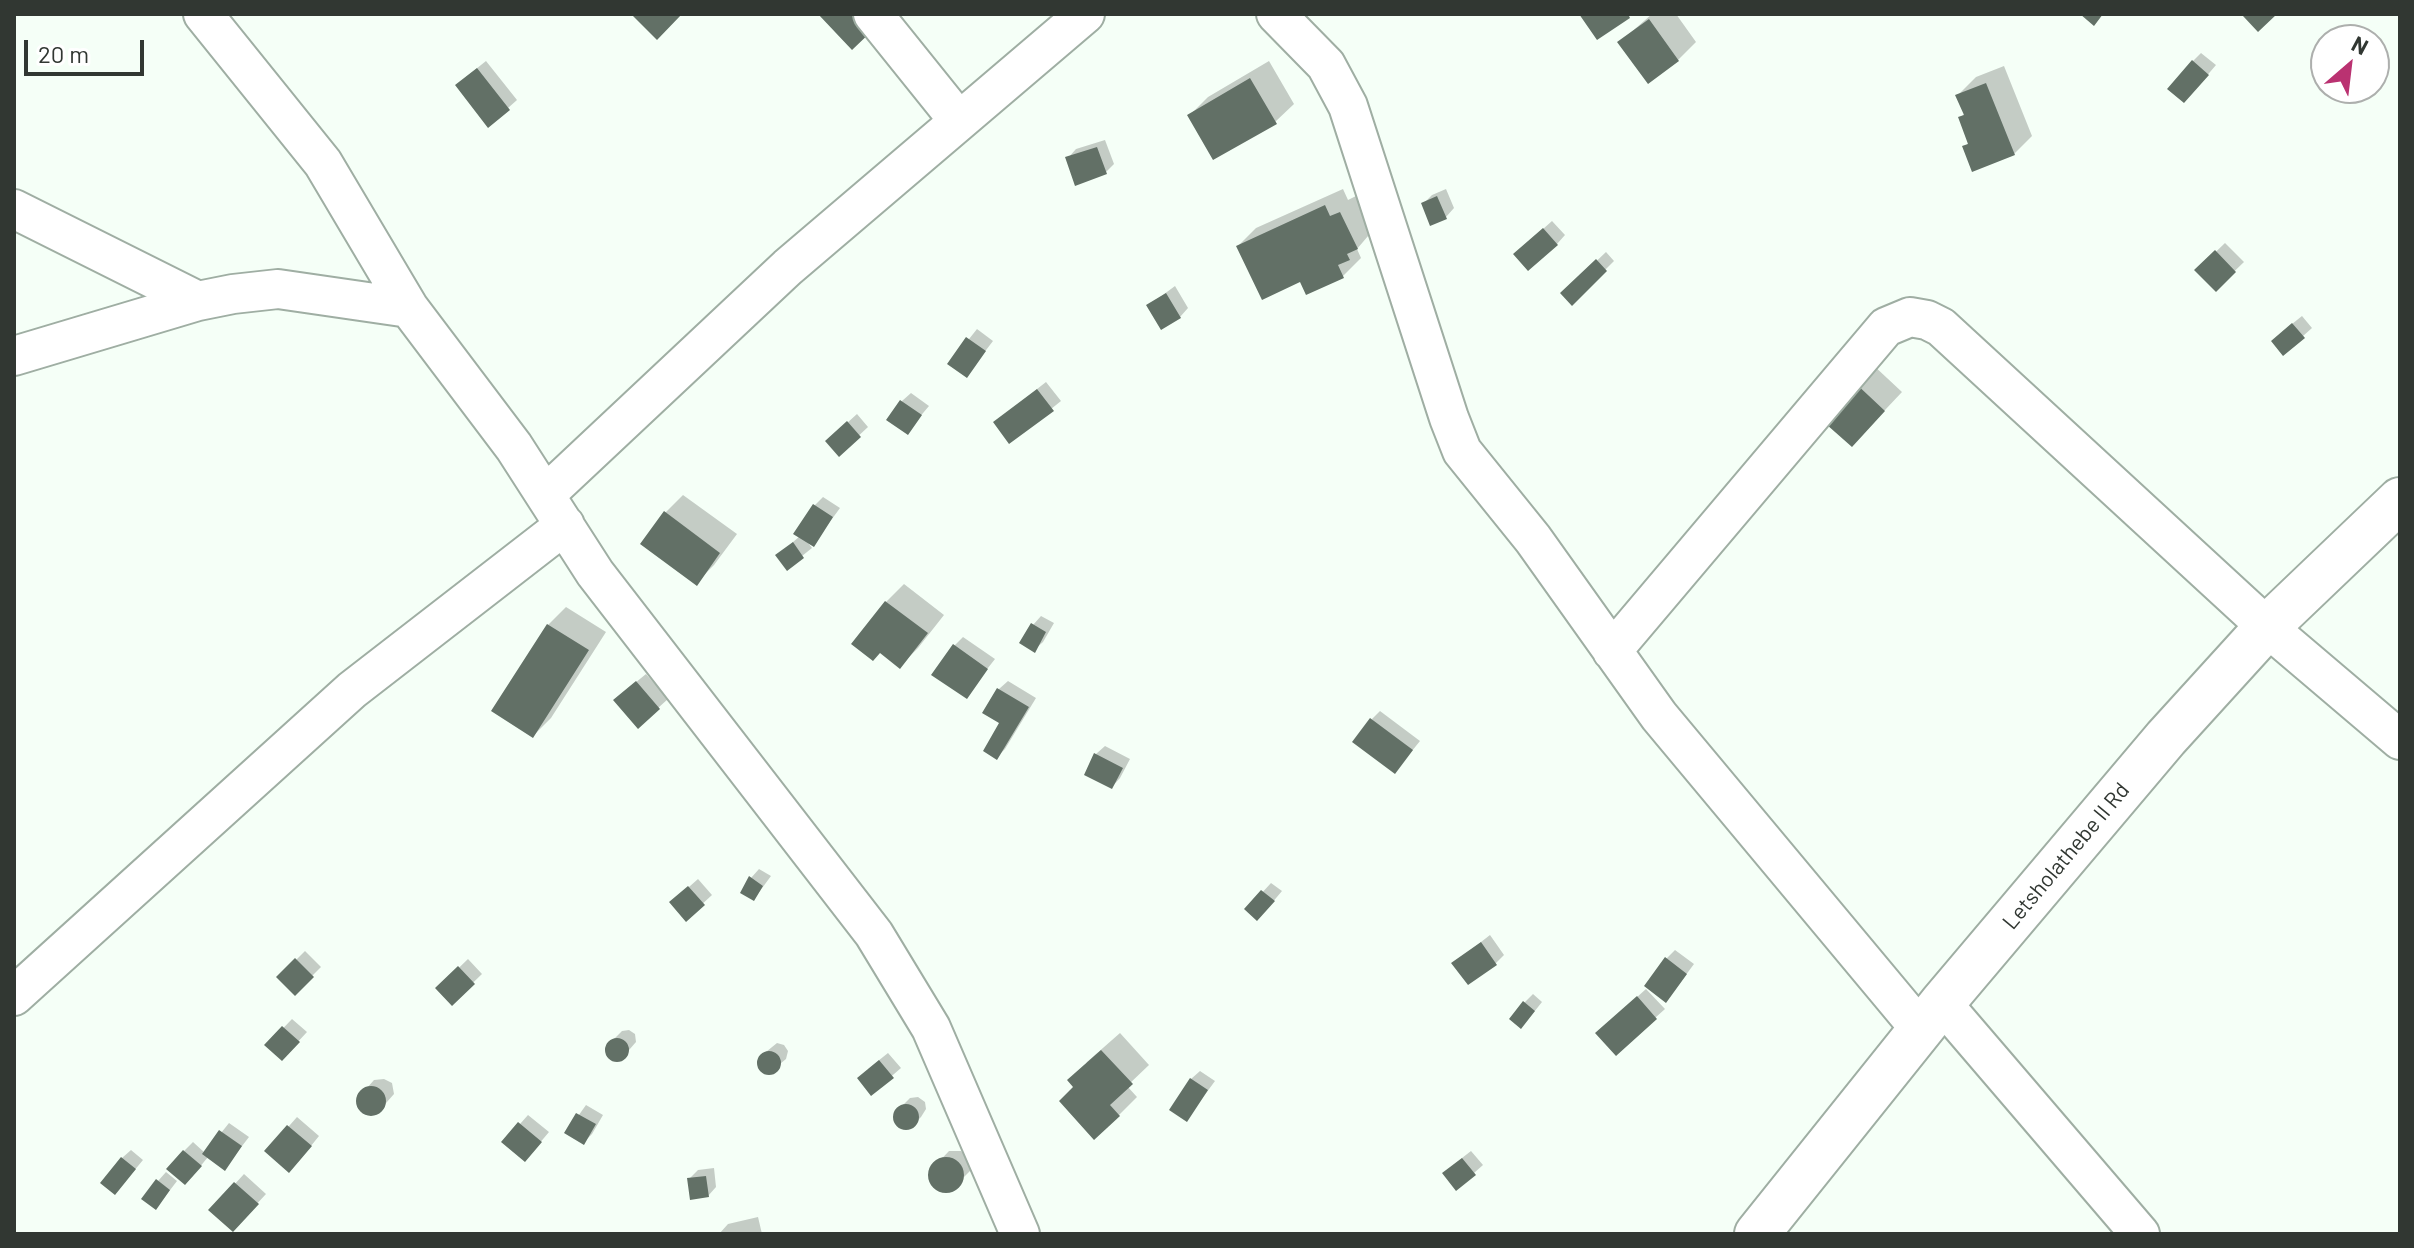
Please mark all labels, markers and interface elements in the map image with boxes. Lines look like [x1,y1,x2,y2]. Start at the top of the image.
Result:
scale bar [28,24,148,74]
north arrow [2310,24,2390,104]
text: N [2348,30,2373,59]
text: 20 m [38,39,89,68]
street label: Letsholathebe II Rd [1997,777,2135,935]

